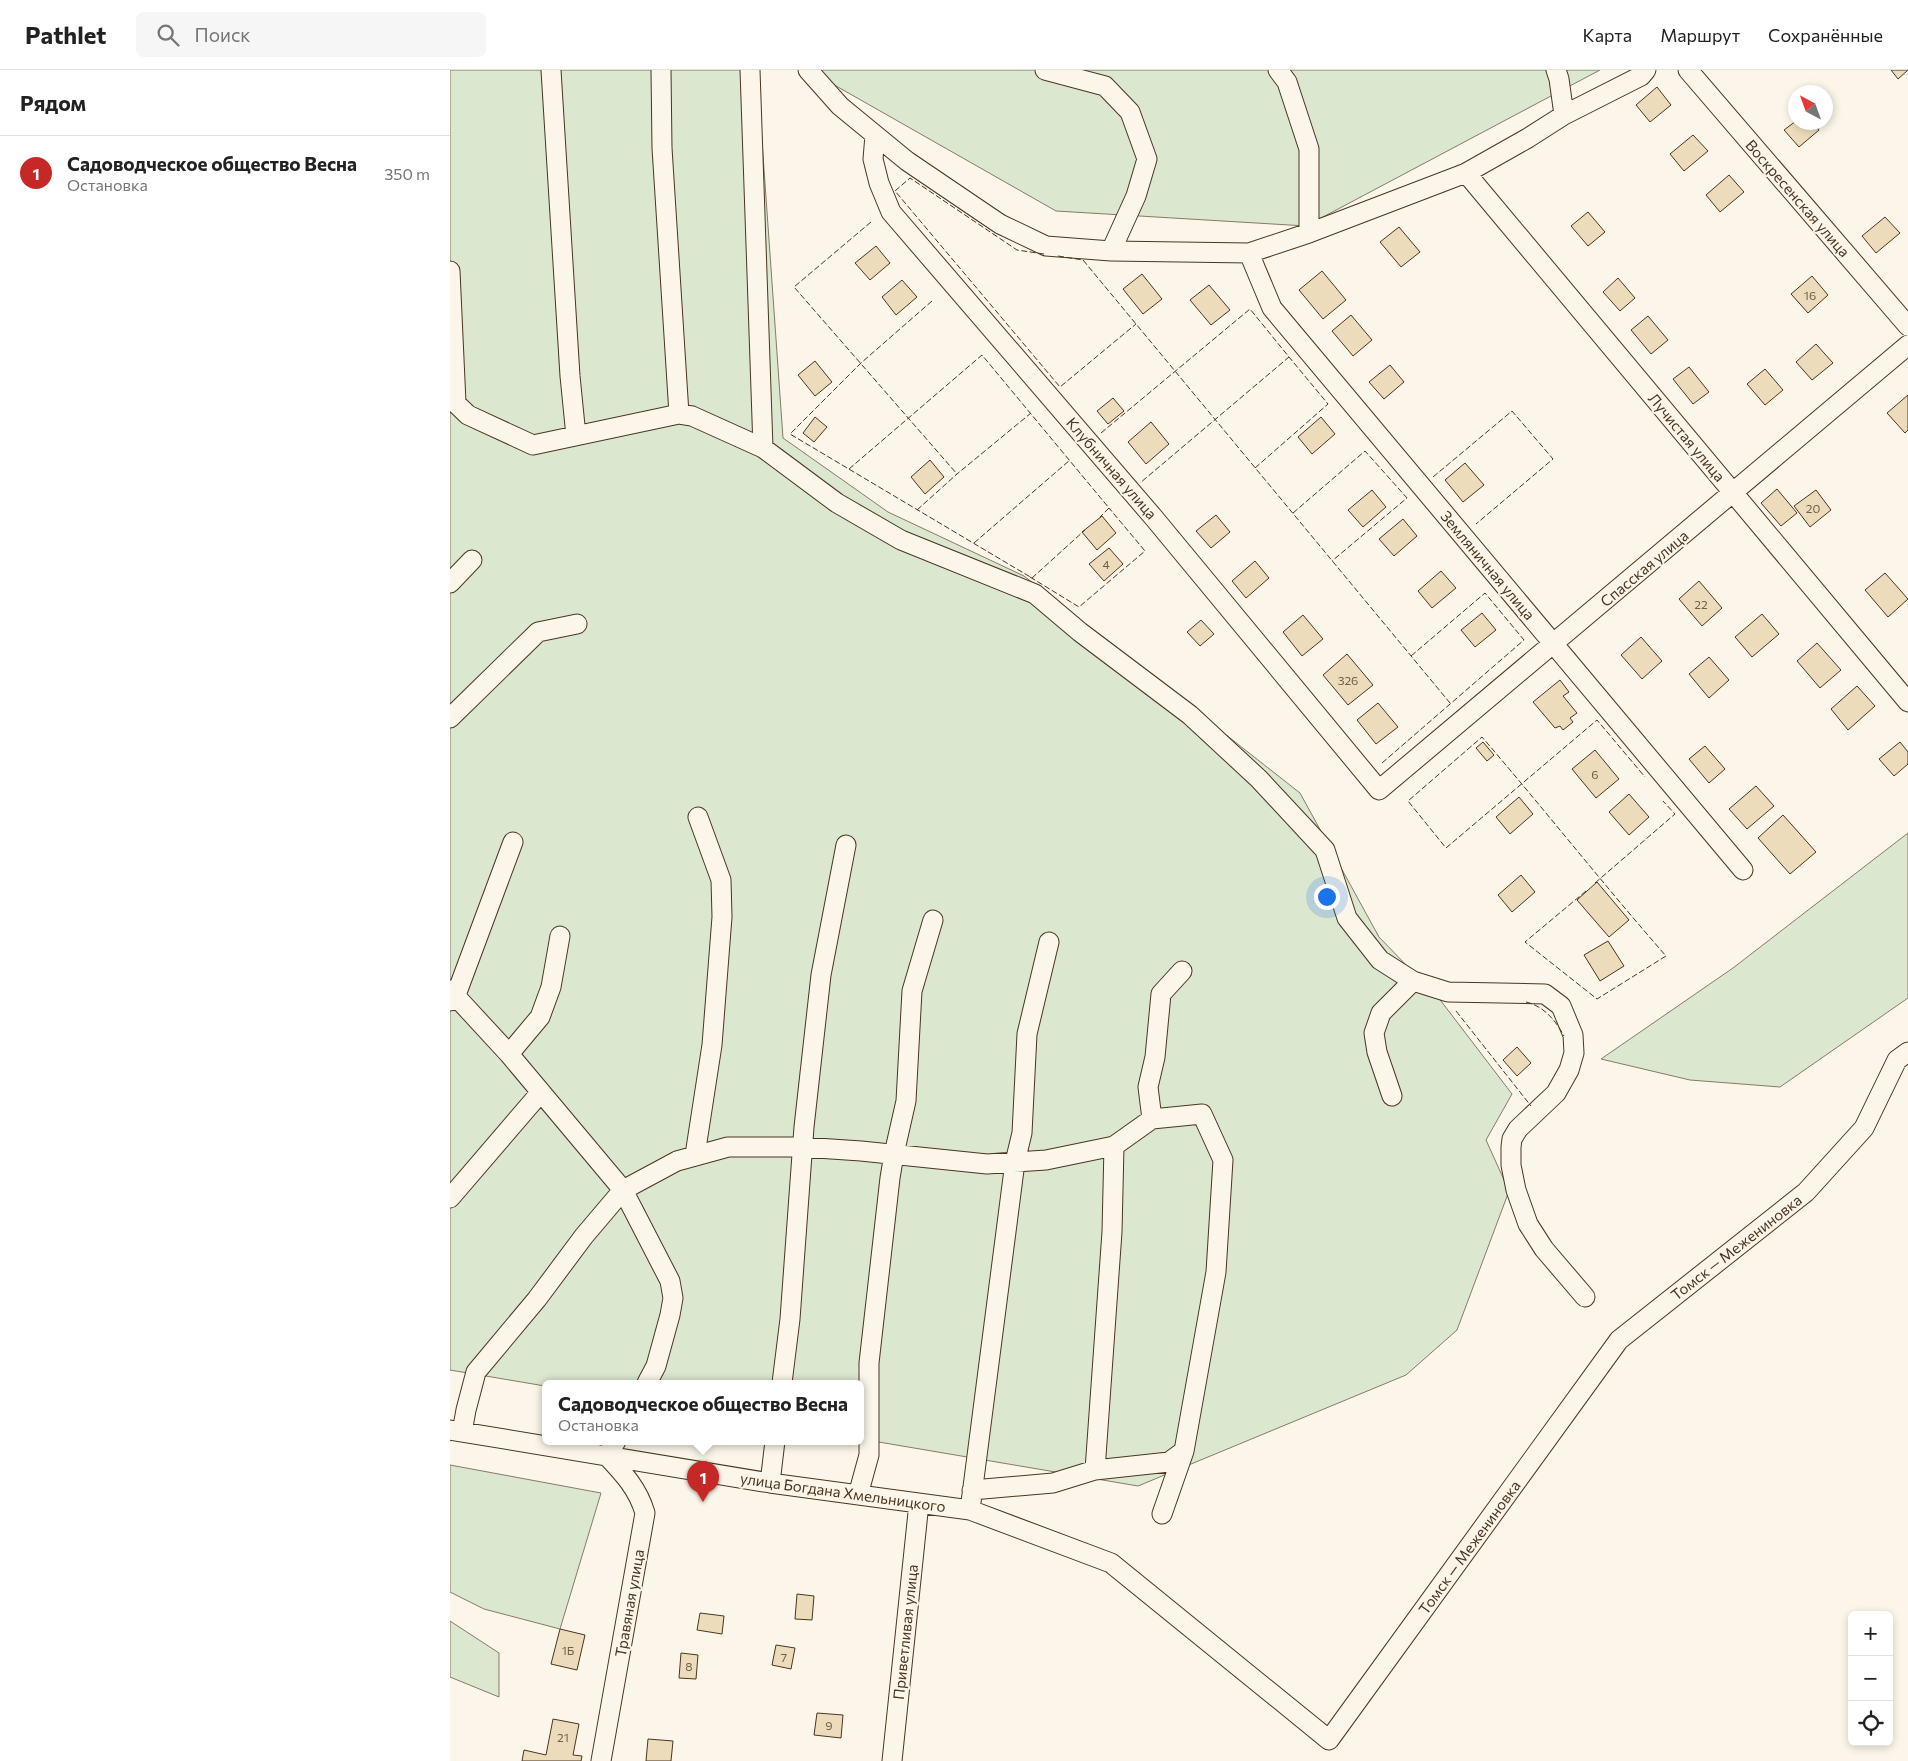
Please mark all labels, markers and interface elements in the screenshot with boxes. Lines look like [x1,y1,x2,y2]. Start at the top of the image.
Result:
search box [136,12,486,57]
text: Pathlet [25,20,106,49]
icon: search [154,21,182,49]
text: Поиск [194,23,250,46]
text: Карта [1583,24,1632,46]
text: Маршрут [1660,24,1740,46]
text: Сохранённые [1768,24,1883,46]
north arrow [1788,85,1833,130]
text: Рядом [20,90,86,115]
street label: Воскресенская улица [1742,136,1854,260]
text: Садоводческое общество Весна [67,152,357,175]
text: 1 [32,164,40,183]
text: 350 m [384,164,430,183]
text: Остановка [67,175,148,194]
house number: 16 [1804,288,1816,302]
street label: Лучистая улица [1645,389,1729,485]
street label: Клубничная улица [1063,413,1161,523]
house number: 20 [1806,501,1820,515]
street label: Земляничная улица [1437,507,1539,623]
street label: Спасская улица [1596,526,1692,610]
house number: 4 [1102,557,1110,571]
house number: 22 [1694,597,1708,611]
house number: 326 [1338,673,1358,687]
house number: 6 [1591,767,1599,781]
your location [1314,884,1340,910]
street label: Томск — Межениновка [1667,1190,1805,1304]
popup [542,1380,864,1445]
text: Садоводческое общество Весна [558,1392,848,1415]
text: Остановка [558,1415,639,1434]
pin: 1 [687,1461,719,1502]
street label: улица Богдана Хмельницкого [739,1469,947,1515]
street label: Томск — Межениновка [1414,1477,1524,1617]
street label: Травяная улица [611,1548,647,1658]
street label: Приветливая улица [889,1563,921,1701]
map controls [1848,1611,1893,1746]
button: + [1848,1611,1893,1656]
house number: 1Б [562,1643,575,1657]
house number: 7 [781,1650,787,1664]
button: − [1848,1656,1893,1701]
house number: 8 [685,1659,693,1673]
button: locate [1848,1701,1893,1746]
house number: 9 [825,1718,833,1732]
house number: 21 [557,1730,569,1744]

